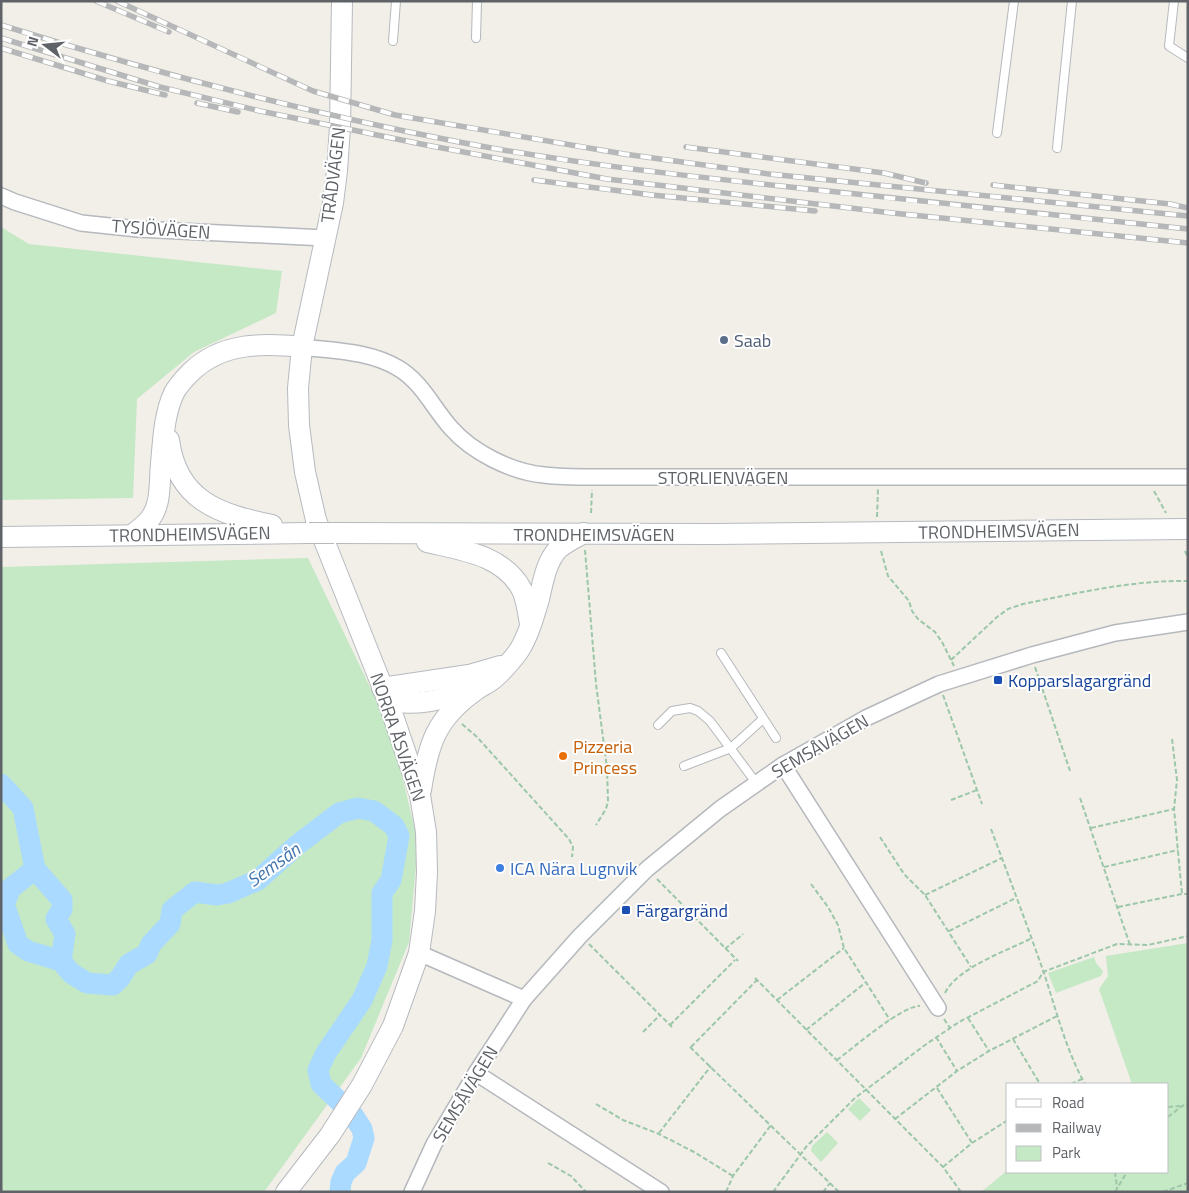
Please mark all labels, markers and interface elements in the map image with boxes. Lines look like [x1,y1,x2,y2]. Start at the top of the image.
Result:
north arrow [20,20,70,70]
text: N [21,34,43,49]
street label: TRÅDVÄGEN [314,126,352,224]
street label: TYSJÖVÄGEN [111,212,211,246]
place label: Saab [734,327,771,354]
marker: Saab [718,334,730,346]
street label: STORLIENVÄGEN [658,464,788,491]
street label: TRONDHEIMSVÄGEN [918,516,1080,546]
street label: TRONDHEIMSVÄGEN [109,519,271,549]
street label: TRONDHEIMSVÄGEN [513,521,675,548]
place label: Kopparslagargränd [1008,667,1151,694]
street label: NORRA ÅSVÄGEN [363,669,433,805]
marker: Kopparslagargränd [992,674,1004,686]
street label: SEMSÅVÄGEN [766,707,874,785]
place label: Pizzeria Princess [573,733,637,781]
marker: Pizzeria Princess [557,750,569,762]
water label: Semsån [240,834,306,893]
place label: ICA Nära Lugnvik [510,855,638,882]
marker: ICA Nära Lugnvik [494,862,506,874]
place label: Färgargränd [636,897,728,924]
marker: Färgargränd [620,904,632,916]
street label: SEMSÅVÄGEN [426,1041,504,1147]
legend [1006,1083,1169,1173]
text: Road [1052,1091,1084,1114]
text: Railway [1052,1116,1102,1139]
text: Park [1052,1141,1081,1164]

